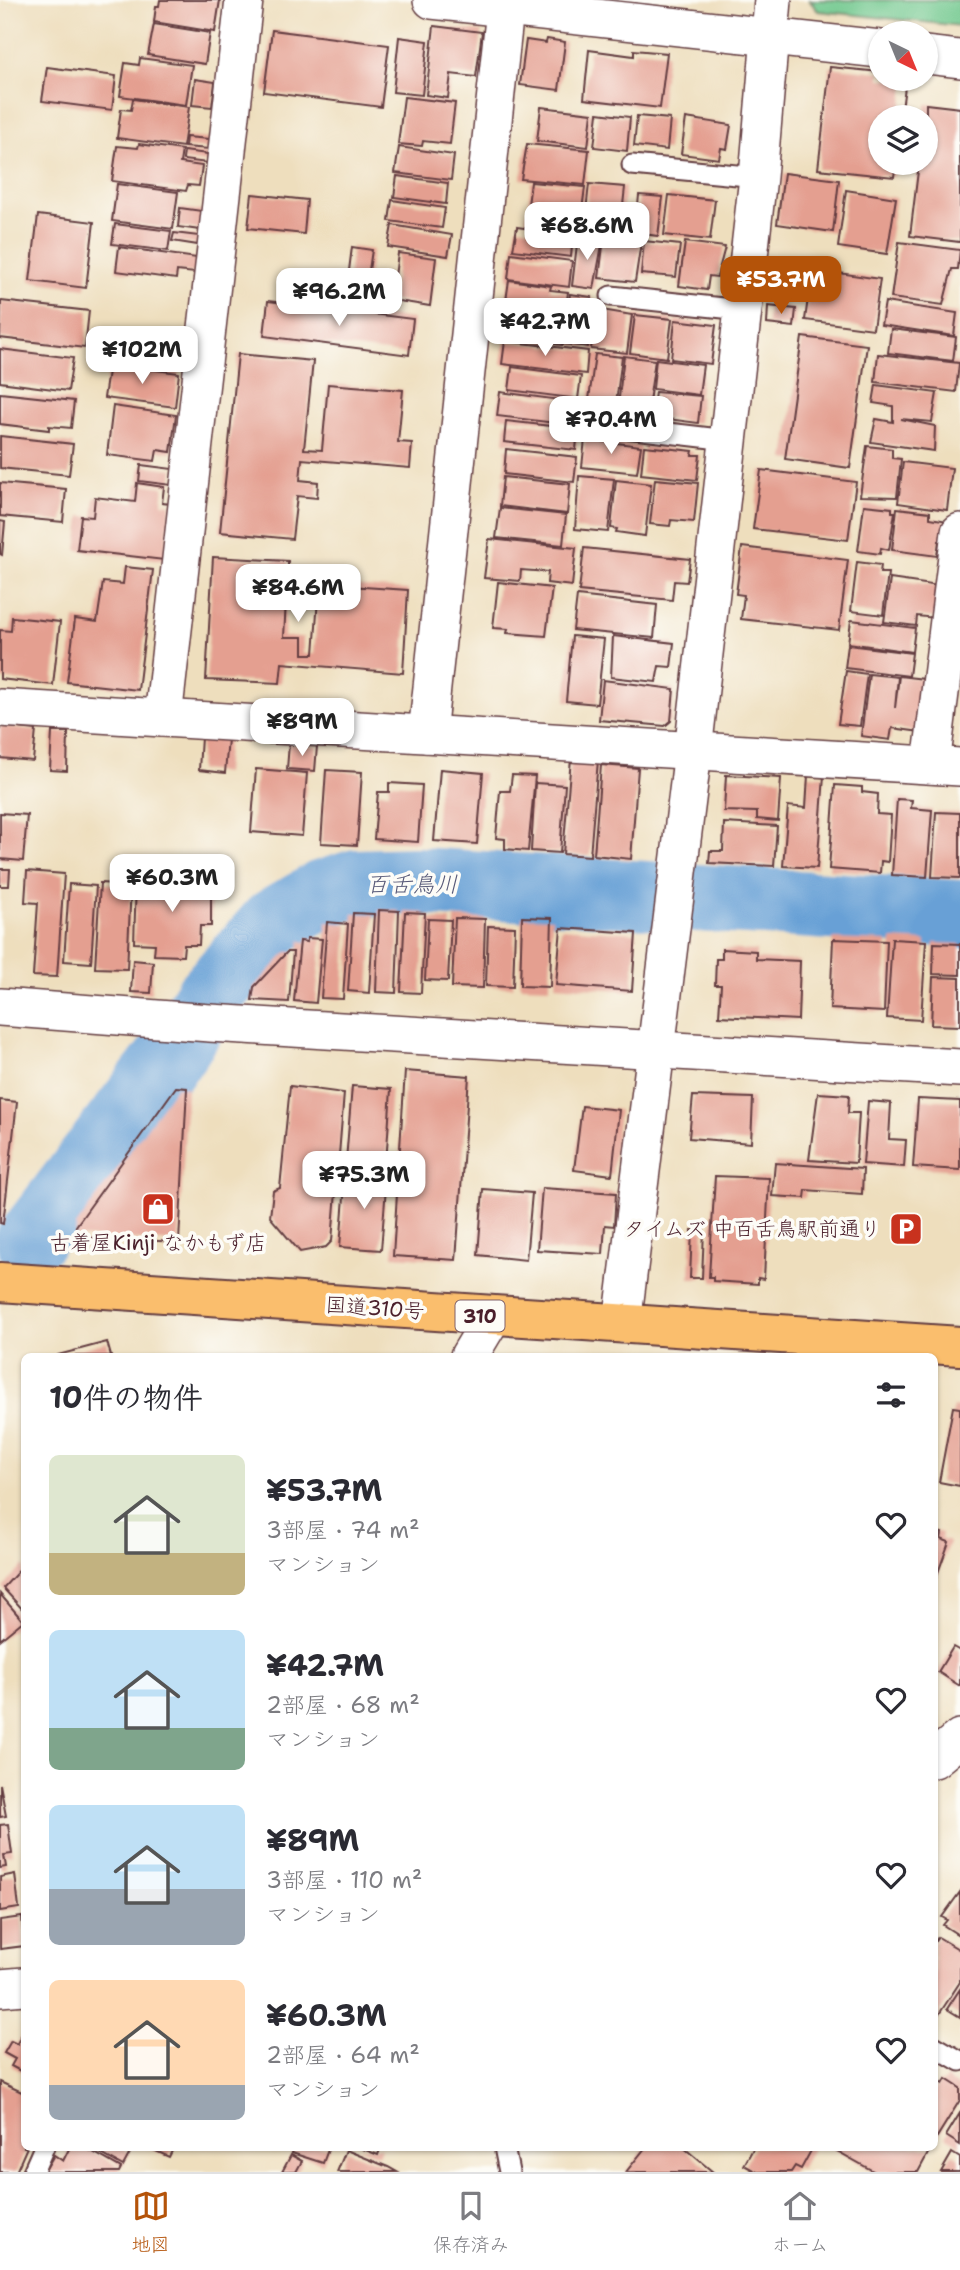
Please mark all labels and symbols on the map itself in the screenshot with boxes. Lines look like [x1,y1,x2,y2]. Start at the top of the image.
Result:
north arrow [868,21,938,91]
pin: ¥68.6M [530,202,644,262]
pin: ¥53.7M [724,256,838,316]
pin: ¥96.2M [282,268,396,328]
pin: ¥42.7M [488,298,602,358]
pin: ¥102M [93,326,191,386]
pin: ¥70.4M [554,396,668,456]
pin: ¥84.6M [241,564,355,624]
pin: ¥89M [261,698,343,758]
pin: ¥60.3M [115,855,229,914]
water label: 百舌鳥川 [366,869,458,899]
pin: ¥75.3M [307,1152,421,1211]
shop icon: 古着屋Kinji なかもず店 [139,1190,177,1228]
parking icon: タイムズ 中百舌鳥駅前通り [887,1210,925,1248]
place label: タイムズ 中百舌鳥駅前通り [624,1215,881,1243]
place label: 古着屋Kinji なかもず店 [49,1229,267,1257]
street label: 国道310号 [324,1291,426,1325]
road number: 310 [456,1300,504,1332]

